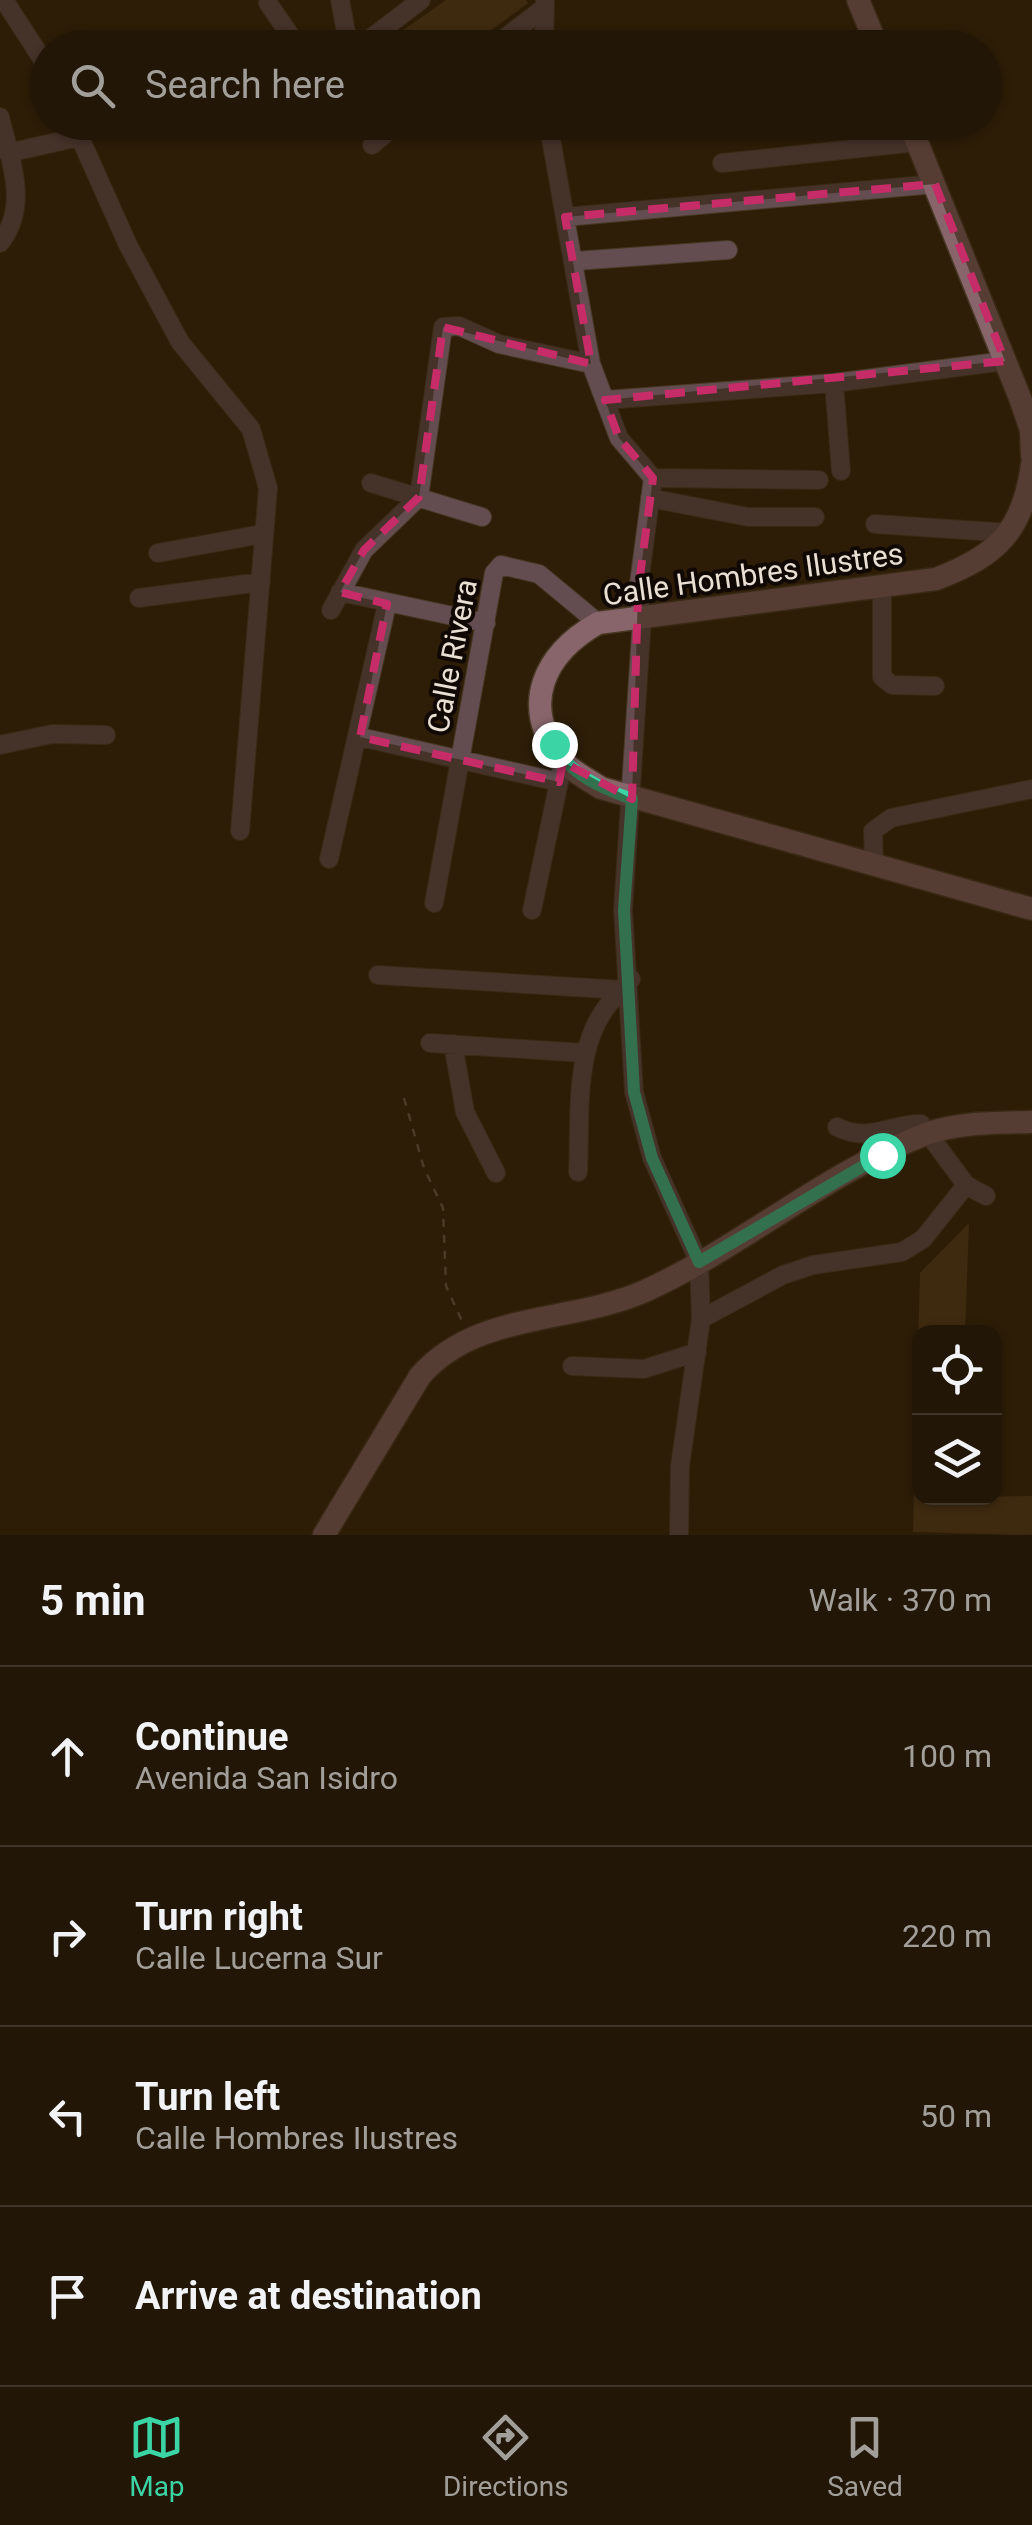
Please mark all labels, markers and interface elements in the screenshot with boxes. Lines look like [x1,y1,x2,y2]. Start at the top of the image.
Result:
search box [30,30,1002,140]
icon: search [65,58,120,113]
text: Search here [145,63,345,107]
street label: Calle Hombres Ilustres [601,536,905,612]
street label: Calle Rivera [420,576,484,736]
route end [532,722,578,768]
route start [860,1133,906,1179]
map controls [912,1325,1002,1505]
button: locate [912,1325,1002,1415]
button: layers [912,1415,1002,1505]
text: 5 min [40,1576,146,1625]
text: Walk · 370 m [809,1581,992,1619]
text: Continue [135,1715,289,1759]
icon: ahead [40,1729,95,1784]
text: 100 m [902,1737,992,1775]
text: Avenida San Isidro [135,1759,398,1797]
text: Turn right [135,1895,303,1939]
icon: right [40,1909,95,1964]
text: 220 m [902,1917,992,1955]
text: Calle Lucerna Sur [135,1939,383,1977]
text: Turn left [135,2075,280,2119]
icon: left [40,2089,95,2144]
text: 50 m [920,2097,992,2135]
text: Calle Hombres Ilustres [135,2119,458,2157]
icon: arrive [40,2269,95,2324]
text: Arrive at destination [135,2274,482,2318]
tab: Map [129,2410,185,2503]
tab: Directions [443,2410,569,2503]
tab: Saved [827,2410,903,2503]

